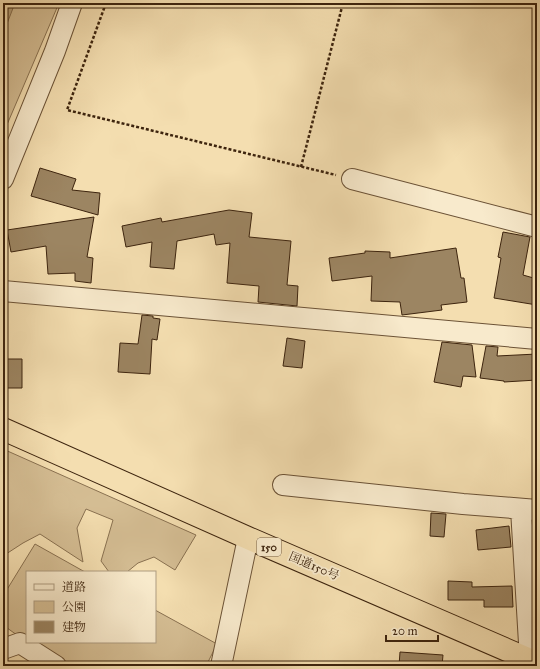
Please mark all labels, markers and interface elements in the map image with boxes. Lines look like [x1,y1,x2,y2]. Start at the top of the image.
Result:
road number: 150 [257,538,281,556]
street label: 国道150号 [287,549,341,583]
legend [26,571,156,643]
text: 道路 [62,580,86,594]
text: 公園 [62,600,86,614]
scale bar [386,617,438,643]
text: 建物 [62,620,86,634]
text: 20 m [392,624,418,638]

